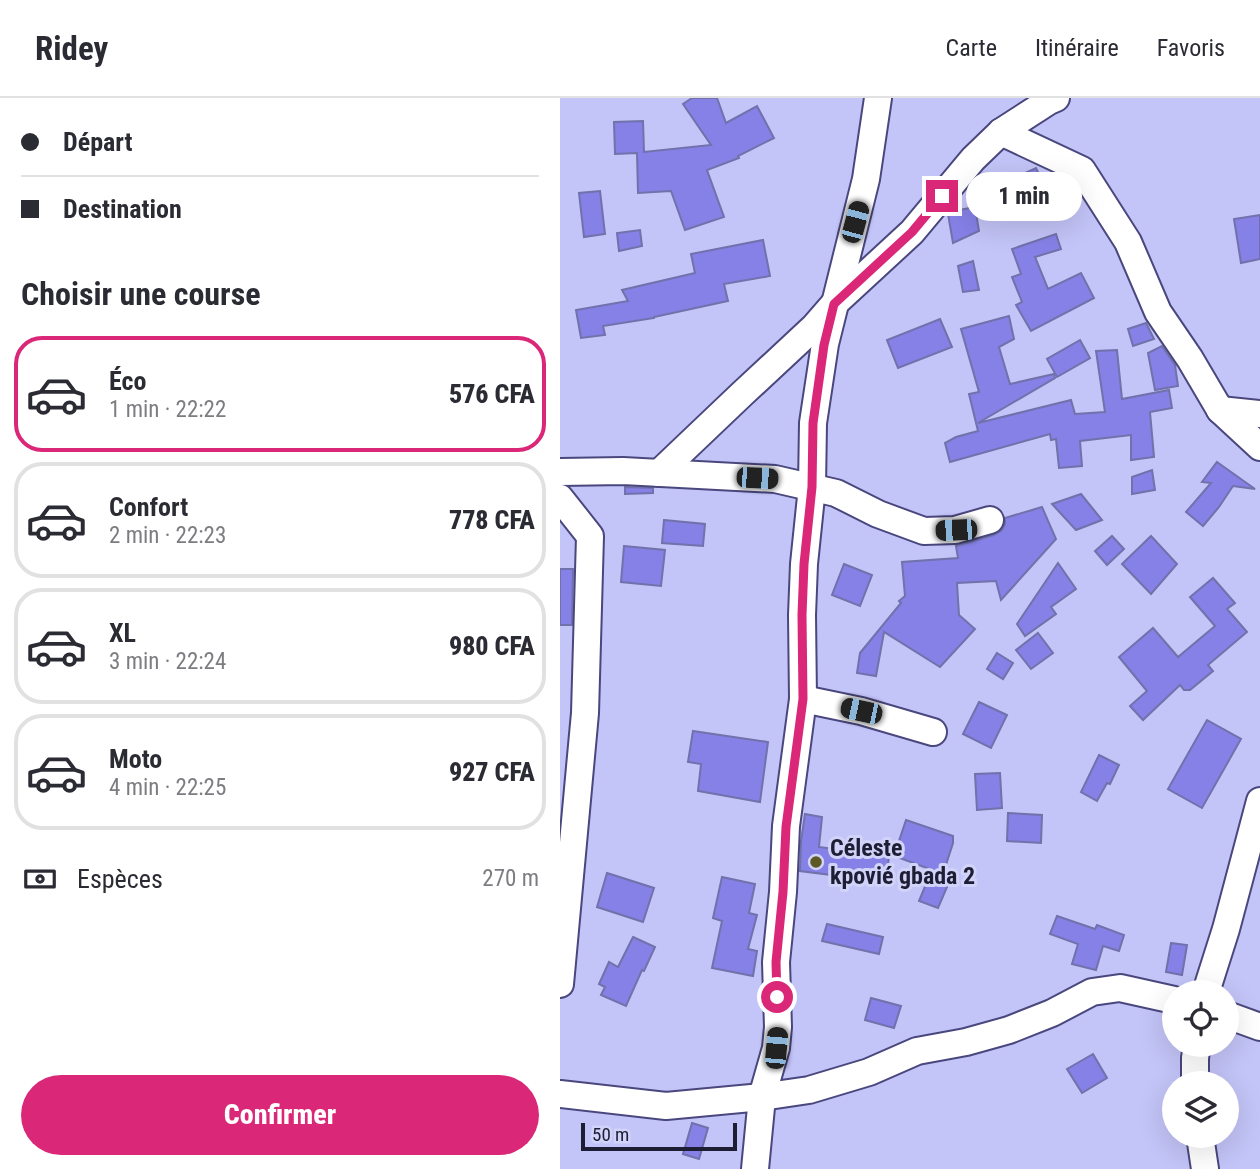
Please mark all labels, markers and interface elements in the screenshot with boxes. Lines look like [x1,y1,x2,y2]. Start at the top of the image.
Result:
text: Ridey [35,29,108,68]
text: Carte [946,34,997,62]
text: Itinéraire [1035,34,1119,62]
text: Favoris [1157,34,1225,62]
text: Départ [63,127,132,157]
callout: 1 min [966,172,1082,220]
route end [926,180,958,212]
text: 1 min [998,183,1050,210]
text: Destination [63,194,182,224]
car [840,199,871,245]
text: Choisir une course [21,275,261,313]
icon: car [25,363,88,426]
text: Éco [109,366,146,396]
text: 576 CFA [449,379,535,409]
text: 1 min · 22:22 [109,396,226,423]
car [736,466,779,490]
icon: car [25,489,88,552]
text: Confort [109,492,188,522]
text: 778 CFA [449,505,535,535]
car [935,519,978,541]
text: 2 min · 22:23 [109,522,226,549]
icon: car [25,615,88,678]
text: XL [109,618,136,648]
text: 980 CFA [449,631,535,661]
text: 3 min · 22:24 [109,648,226,675]
car [839,696,884,726]
icon: car [25,741,88,804]
text: Moto [109,744,162,774]
text: 927 CFA [449,757,535,787]
text: 4 min · 22:25 [109,774,226,801]
place label: Céleste kpovié gbada 2 [830,834,975,890]
marker: Céleste kpovié gbada 2 [808,854,824,870]
icon: cash [21,860,59,898]
text: Espèces [77,864,163,894]
text: 270 m [482,865,539,892]
map controls [1162,980,1239,1148]
button: locate [1162,980,1239,1057]
route start [761,981,793,1013]
car [764,1026,789,1070]
button: layers [1162,1071,1239,1148]
button: Confirmer [21,1075,539,1155]
scale bar [581,1120,737,1152]
text: 50 m [592,1123,629,1146]

